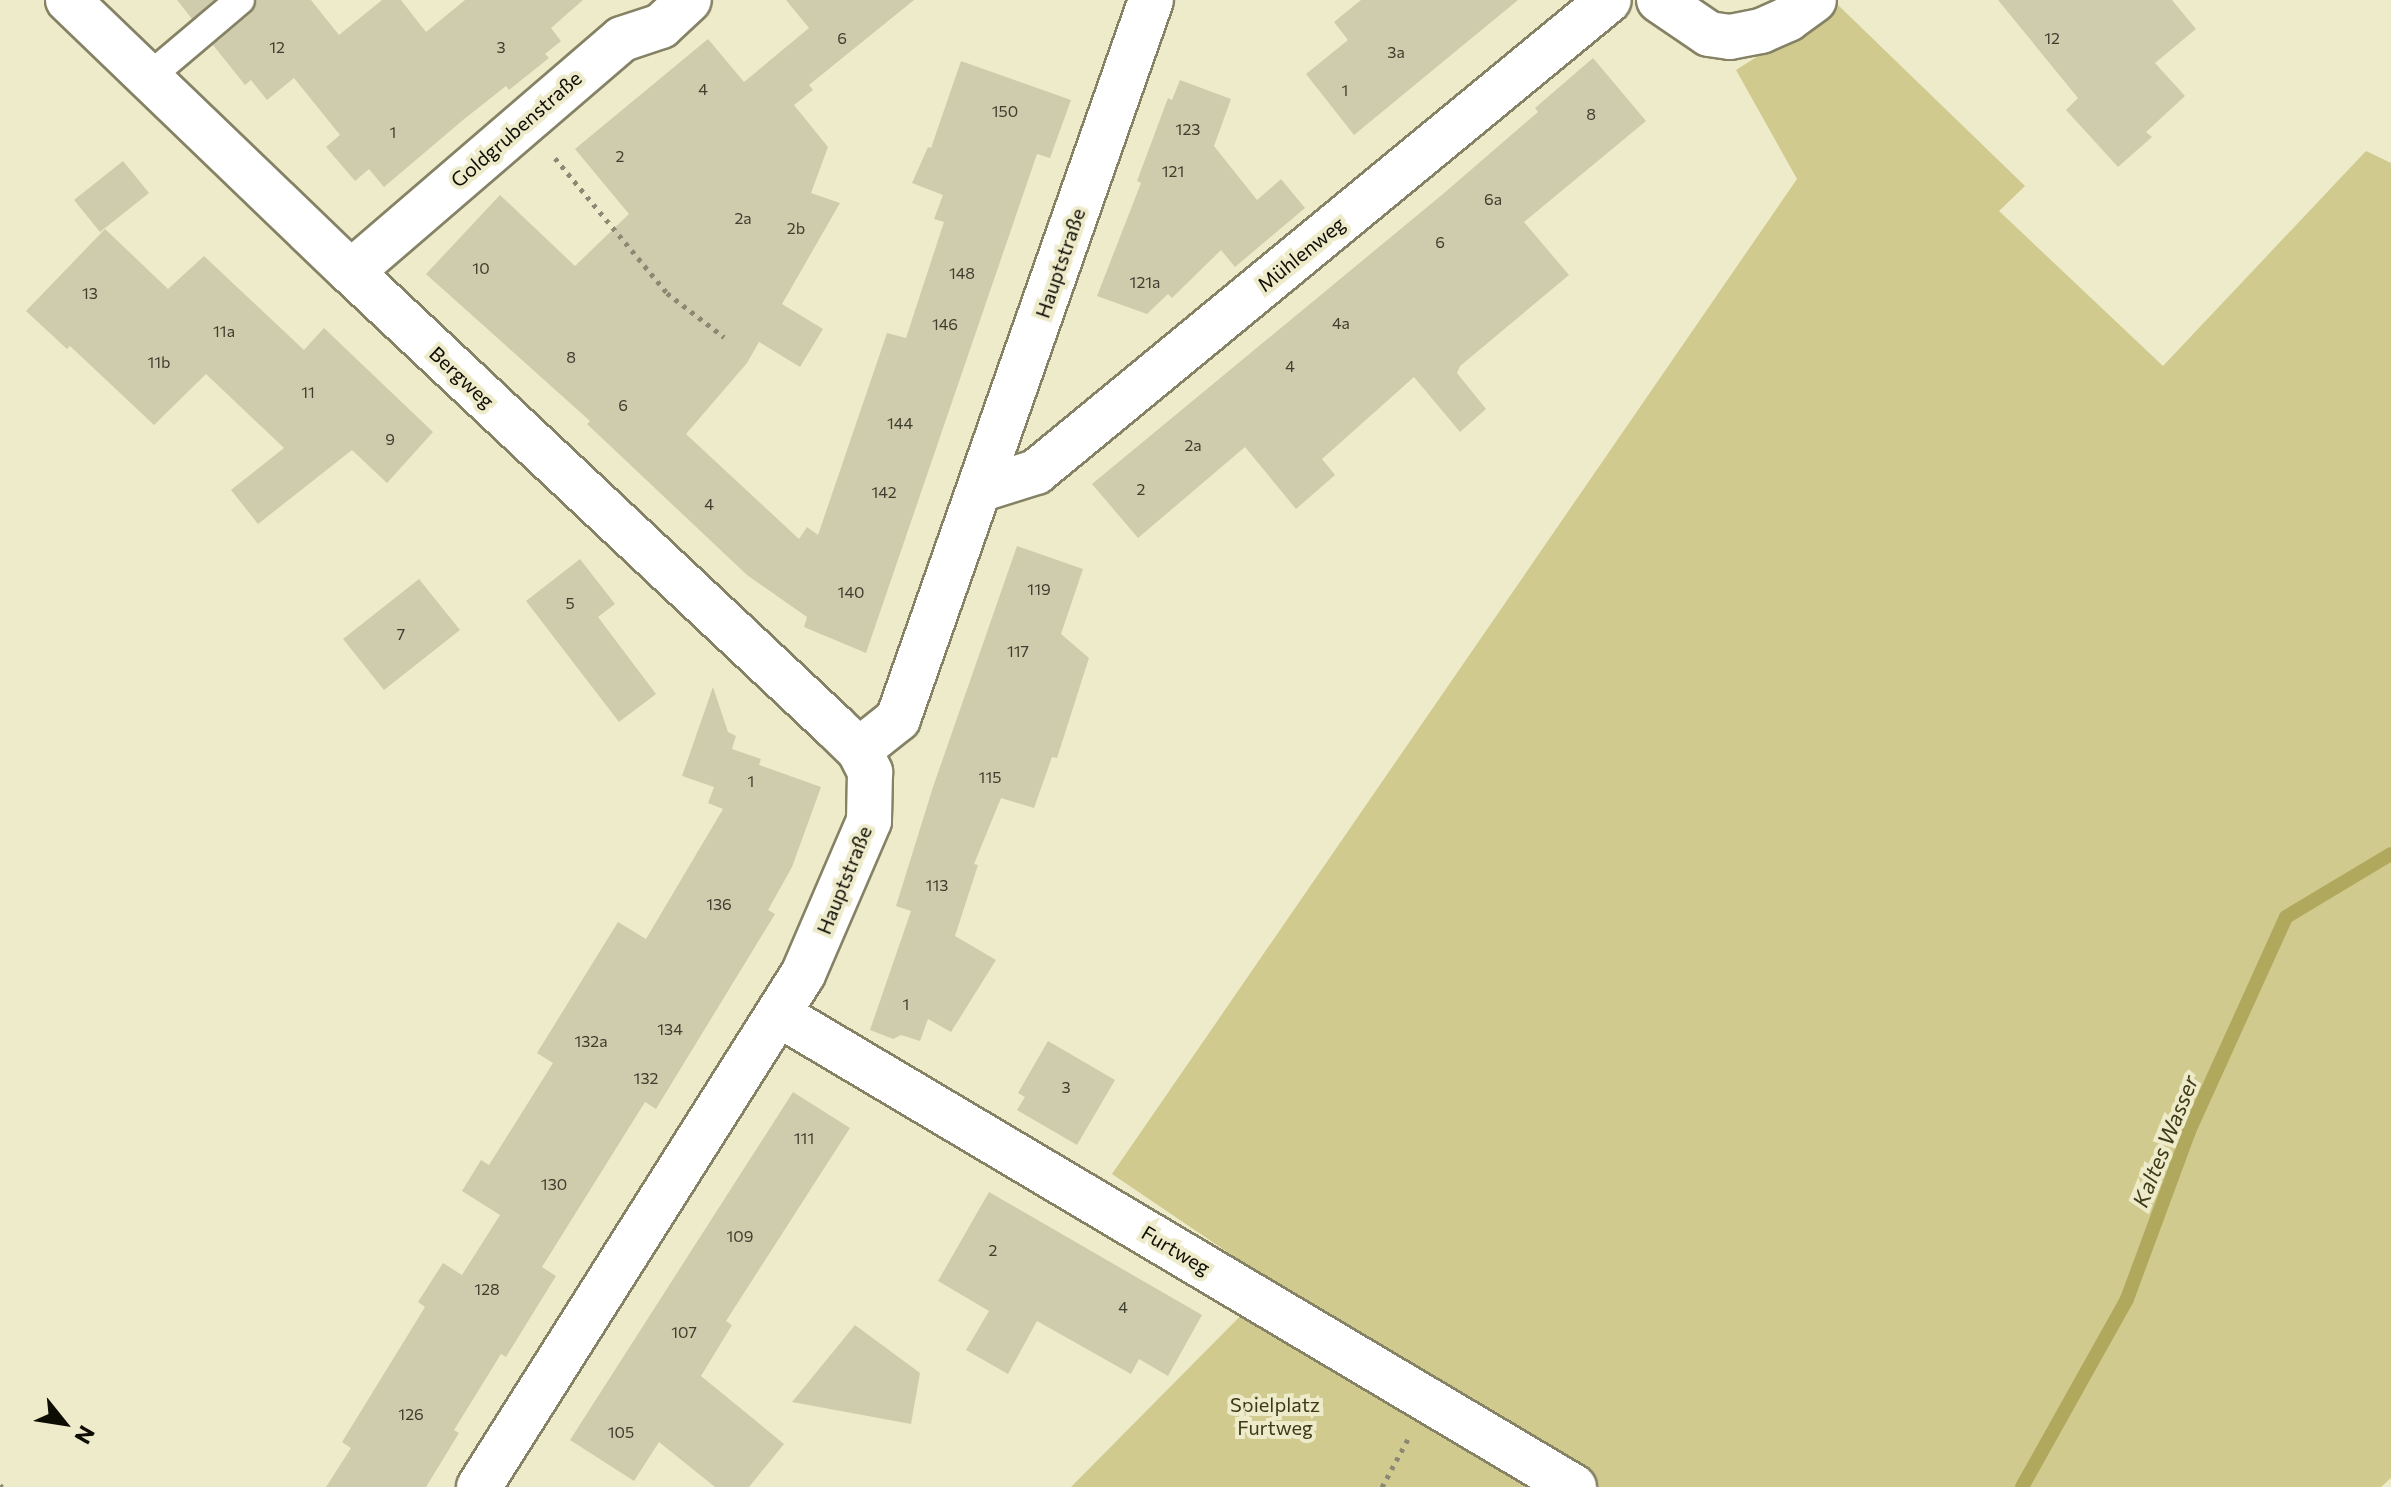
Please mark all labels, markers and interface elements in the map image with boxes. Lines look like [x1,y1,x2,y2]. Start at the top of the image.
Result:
house number: 6 [837,28,847,48]
house number: 12 [2044,28,2060,48]
house number: 12 [269,37,285,57]
house number: 3 [496,37,506,57]
house number: 3a [1387,42,1405,62]
street label: Goldgrubenstraße [446,66,586,192]
house number: 4 [698,79,708,99]
house number: 1 [1342,80,1348,100]
house number: 150 [992,101,1018,121]
house number: 8 [1586,104,1596,124]
house number: 123 [1176,119,1200,139]
house number: 1 [390,122,396,142]
house number: 2 [616,146,624,166]
house number: 121 [1162,161,1184,181]
house number: 6a [1484,189,1502,209]
street label: Hauptstraße [1030,205,1090,321]
house number: 2a [734,208,752,228]
street label: Mühlenweg [1252,211,1350,297]
house number: 2b [787,218,805,238]
house number: 6 [1435,232,1445,252]
house number: 10 [472,258,490,278]
house number: 148 [949,263,975,283]
house number: 121a [1130,272,1160,292]
house number: 13 [82,283,98,303]
house number: 4a [1332,313,1350,333]
house number: 146 [932,314,958,334]
house number: 11a [213,321,235,341]
street label: Bergweg [425,341,499,413]
house number: 8 [566,347,576,367]
house number: 11b [147,352,171,372]
house number: 4 [1285,356,1295,376]
house number: 11 [301,382,315,402]
house number: 6 [618,395,628,415]
house number: 144 [887,413,913,433]
house number: 9 [385,429,395,449]
house number: 2a [1184,435,1202,455]
house number: 2 [1137,479,1145,499]
house number: 142 [871,482,897,502]
house number: 4 [704,494,714,514]
house number: 119 [1027,579,1051,599]
house number: 140 [838,582,864,602]
house number: 5 [565,593,575,613]
house number: 7 [397,624,405,644]
house number: 117 [1007,641,1029,661]
house number: 115 [979,767,1001,787]
house number: 1 [748,771,754,791]
street label: Hauptstraße [811,822,877,938]
house number: 113 [926,875,948,895]
house number: 136 [706,894,732,914]
house number: 1 [903,994,909,1014]
house number: 134 [657,1019,683,1039]
house number: 132a [574,1031,608,1051]
house number: 132 [634,1068,658,1088]
water label: Kaltes Wasser [2127,1071,2203,1211]
house number: 3 [1061,1077,1071,1097]
house number: 111 [794,1128,814,1148]
house number: 130 [541,1174,567,1194]
street label: Furtweg [1137,1220,1215,1280]
house number: 109 [727,1226,753,1246]
house number: 2 [989,1240,997,1260]
house number: 128 [474,1279,500,1299]
house number: 4 [1118,1297,1128,1317]
house number: 107 [671,1322,697,1342]
north arrow [24,1383,104,1463]
park label: Spielplatz Furtweg [1230,1393,1320,1440]
house number: 126 [398,1404,424,1424]
text: N [69,1421,101,1449]
house number: 105 [608,1422,634,1442]

